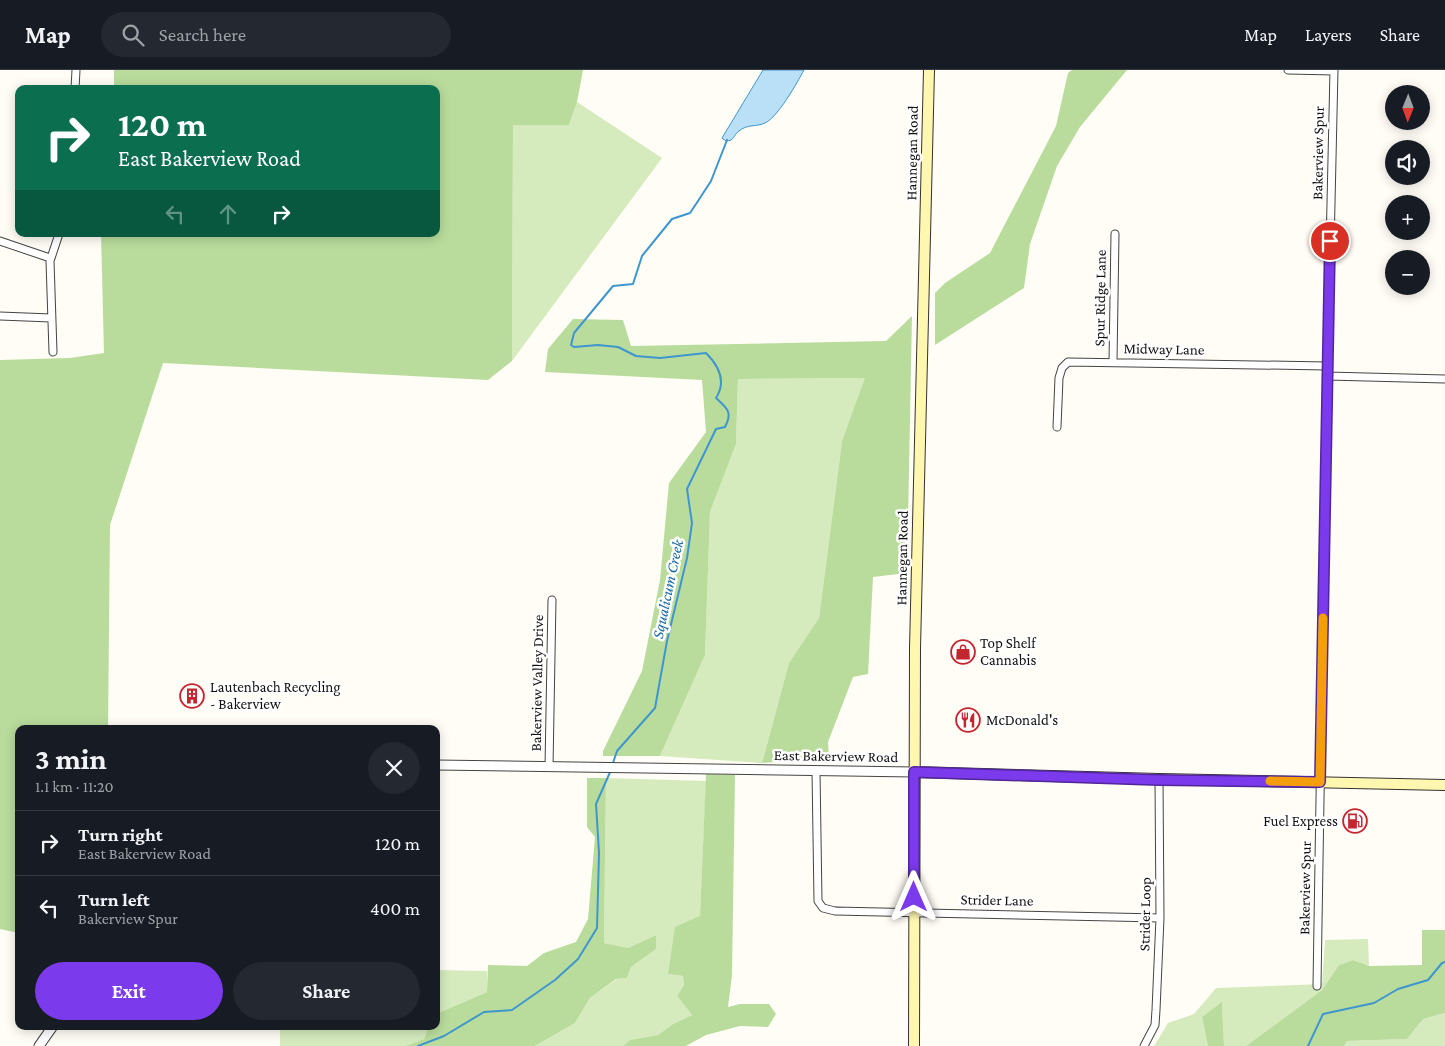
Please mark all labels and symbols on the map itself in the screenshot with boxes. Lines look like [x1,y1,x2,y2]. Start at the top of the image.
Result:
north arrow [1385,85,1430,130]
street label: Hannegan Road [903,105,922,201]
street label: Bakerview Spur [1309,105,1328,200]
pin [1309,220,1351,262]
street label: Spur Ridge Lane [1091,249,1110,347]
street label: Midway Lane [1123,340,1205,359]
street label: Hannegan Road [893,510,912,606]
water label: Squalicum Creek [649,537,687,640]
street label: Bakerview Valley Drive [528,614,547,752]
place label: Top Shelf Cannabis [980,635,1037,668]
shop icon: Top Shelf Cannabis [950,639,976,665]
place label: Lautenbach Recycling - Bakerview [210,679,341,712]
building icon: Lautenbach Recycling - Bakerview [179,683,205,709]
restaurant icon: McDonald's [955,707,981,733]
place label: McDonald's [986,712,1058,728]
street label: East Bakerview Road [774,747,899,765]
fuel station icon: Fuel Express [1342,808,1368,834]
place label: Fuel Express [1263,813,1338,830]
street label: Bakerview Spur [1296,840,1315,935]
position arrow [887,870,939,922]
street label: Strider Loop [1136,877,1155,951]
street label: Strider Lane [960,891,1034,909]

